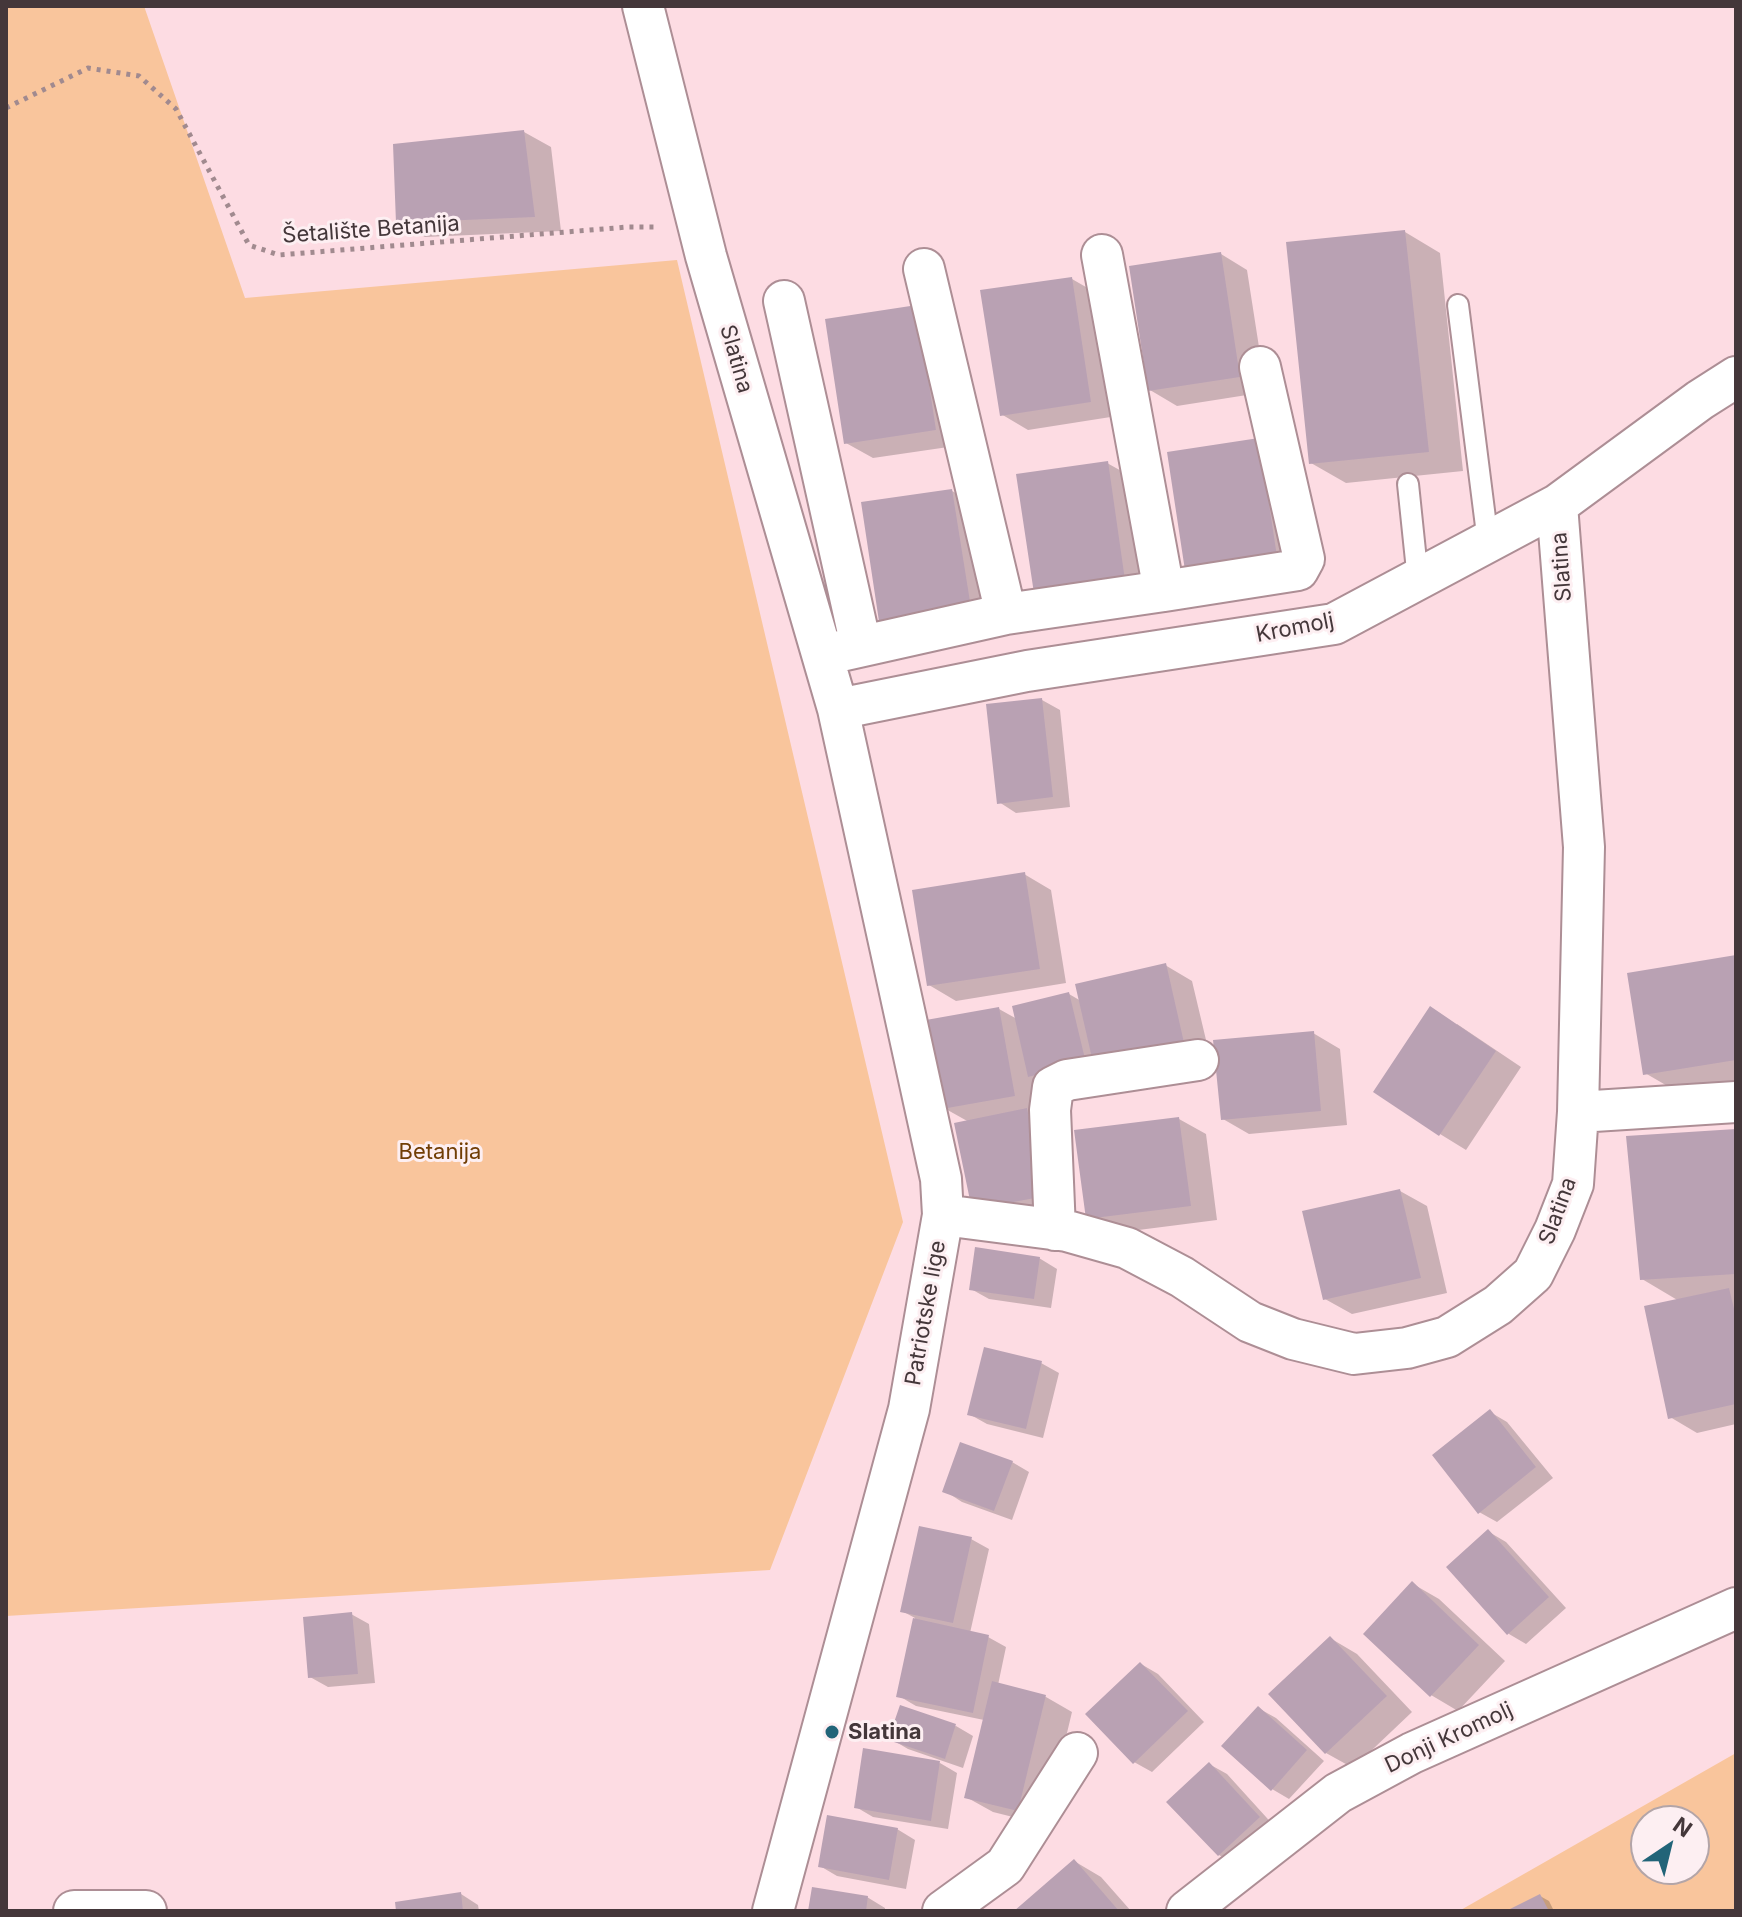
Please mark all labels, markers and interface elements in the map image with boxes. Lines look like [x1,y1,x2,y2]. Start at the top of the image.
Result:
street label: Šetalište Betanija [281,211,461,249]
street label: Slatina [714,322,758,396]
street label: Slatina [1546,531,1578,603]
street label: Kromolj [1254,608,1336,648]
park label: Betanija [399,1139,481,1165]
street label: Slatina [1534,1174,1582,1248]
street label: Patriotske lige [900,1238,952,1388]
street label: Donji Kromolj [1381,1697,1517,1779]
place label: Slatina [848,1719,922,1745]
marker: Slatina [823,1723,841,1741]
north arrow [1630,1805,1710,1885]
text: N [1668,1812,1697,1842]

